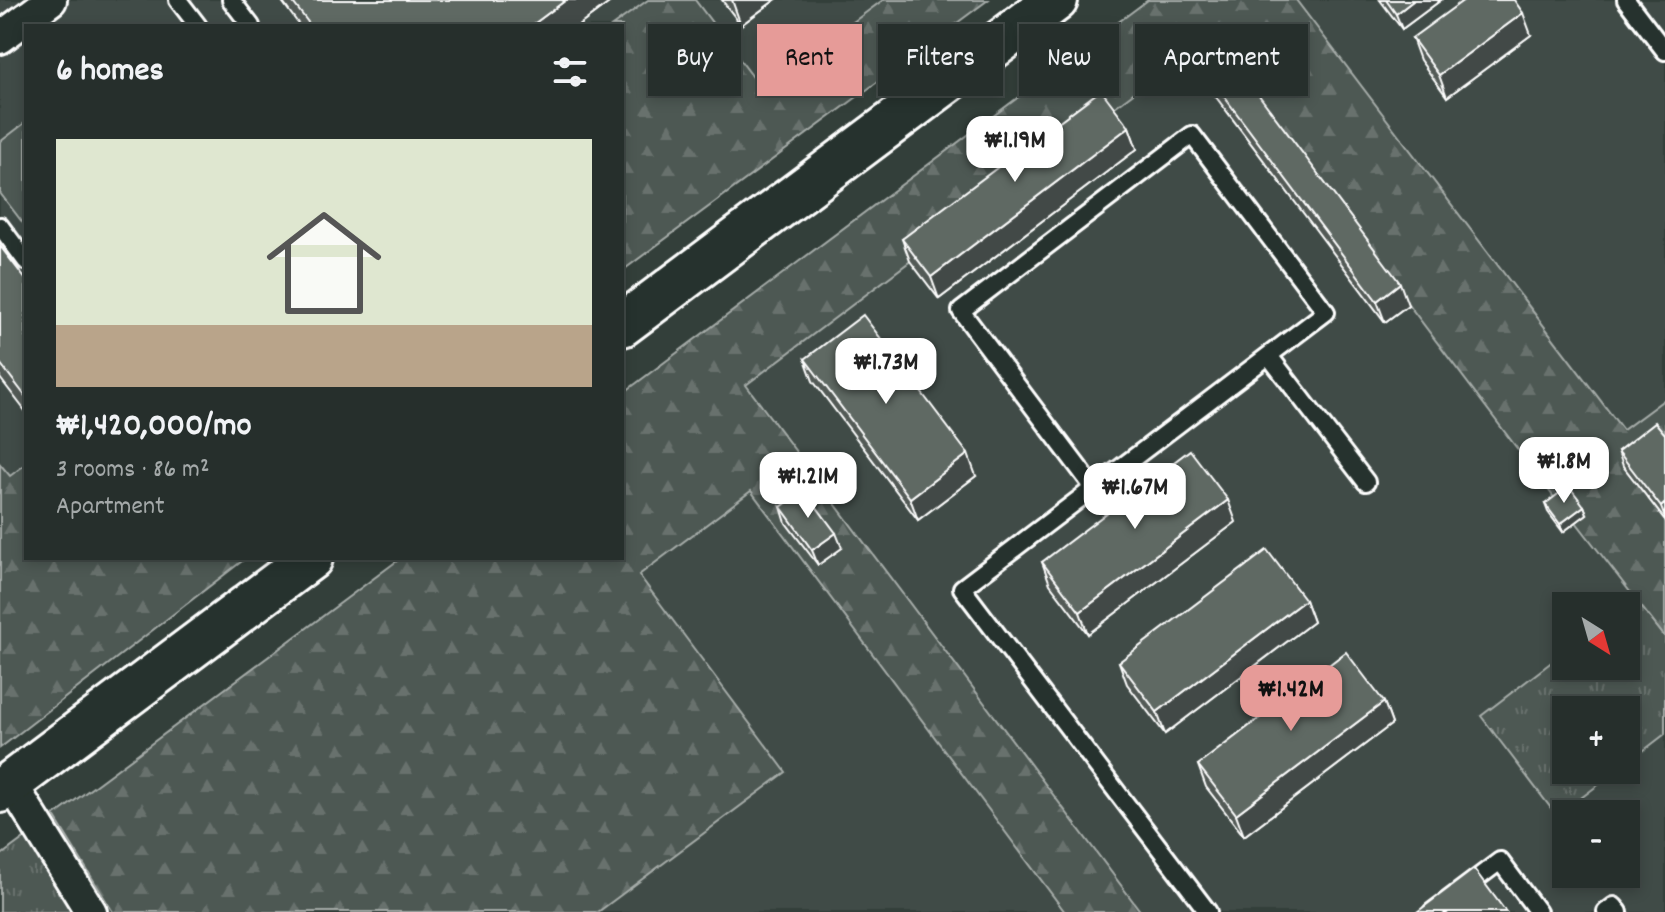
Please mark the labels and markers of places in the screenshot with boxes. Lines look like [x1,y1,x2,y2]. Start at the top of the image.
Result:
pin: ₩1.19M [950,116,1080,184]
pin: ₩1.73M [821,338,951,406]
pin: ₩1.8M [1508,437,1620,505]
pin: ₩1.21M [743,452,873,520]
pin: ₩1.67M [1070,463,1200,531]
pin: ₩1.42M [1226,665,1356,733]

